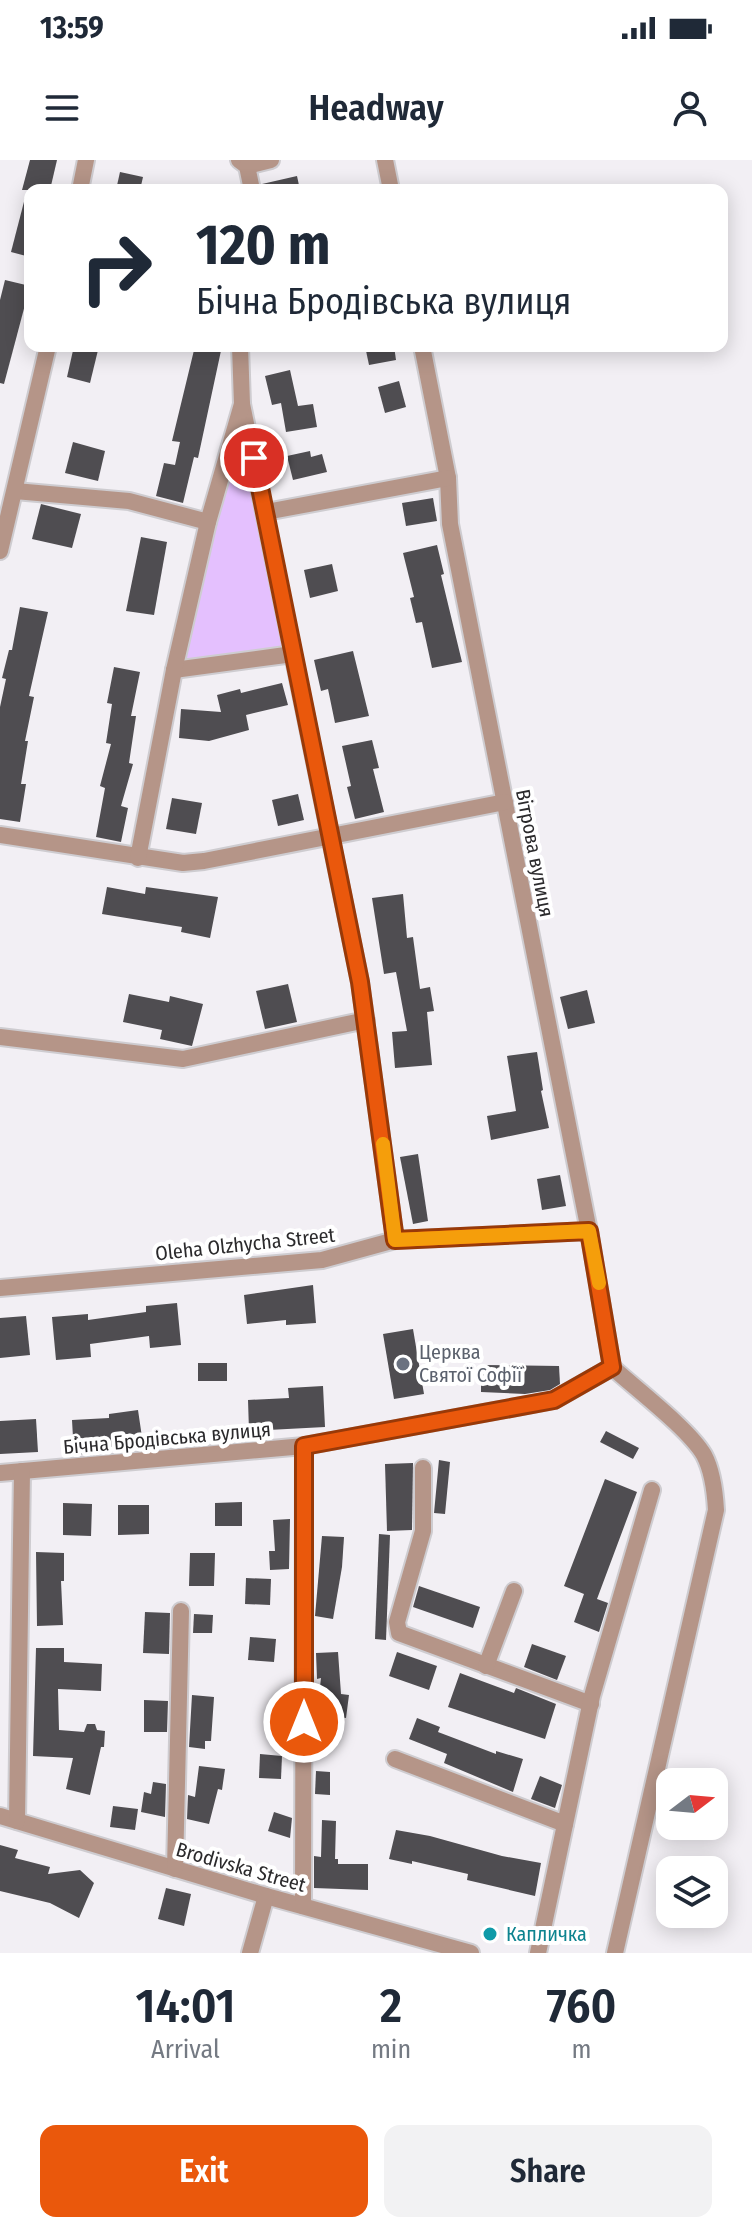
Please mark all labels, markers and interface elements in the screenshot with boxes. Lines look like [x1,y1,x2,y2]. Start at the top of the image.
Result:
text: 13:59 [40,10,104,46]
icon: menu [40,86,84,130]
text: Headway [308,86,444,130]
icon: person [668,86,712,130]
text: 120 m [196,212,331,279]
icon: right [64,216,168,320]
text: Бічна Бродівська вулиця [196,280,571,324]
pin [220,424,288,492]
icon: arrive [232,436,276,480]
street label: Вітрова вулиця [511,787,559,919]
street label: Oleha Olzhycha Street [154,1223,337,1265]
place label: Церква Святої Софії [419,1340,523,1387]
marker: Церква Святої Софії [394,1355,412,1373]
street label: Бічна Бродівська вулиця [62,1417,272,1459]
position arrow [262,1680,346,1764]
north arrow [656,1768,728,1840]
map controls [656,1768,728,1928]
street label: Brodivska Street [173,1837,309,1897]
button: layers [656,1856,728,1928]
place label: Капличка [506,1922,587,1946]
marker: Капличка [481,1925,499,1943]
text: 14:01 [135,1977,235,2035]
text: 2 [380,1977,402,2035]
text: 760 [547,1977,616,2035]
text: Arrival [151,2034,220,2065]
text: min [371,2034,411,2065]
text: m [572,2034,592,2065]
button: Exit [40,2125,368,2217]
button: Share [384,2125,712,2217]

